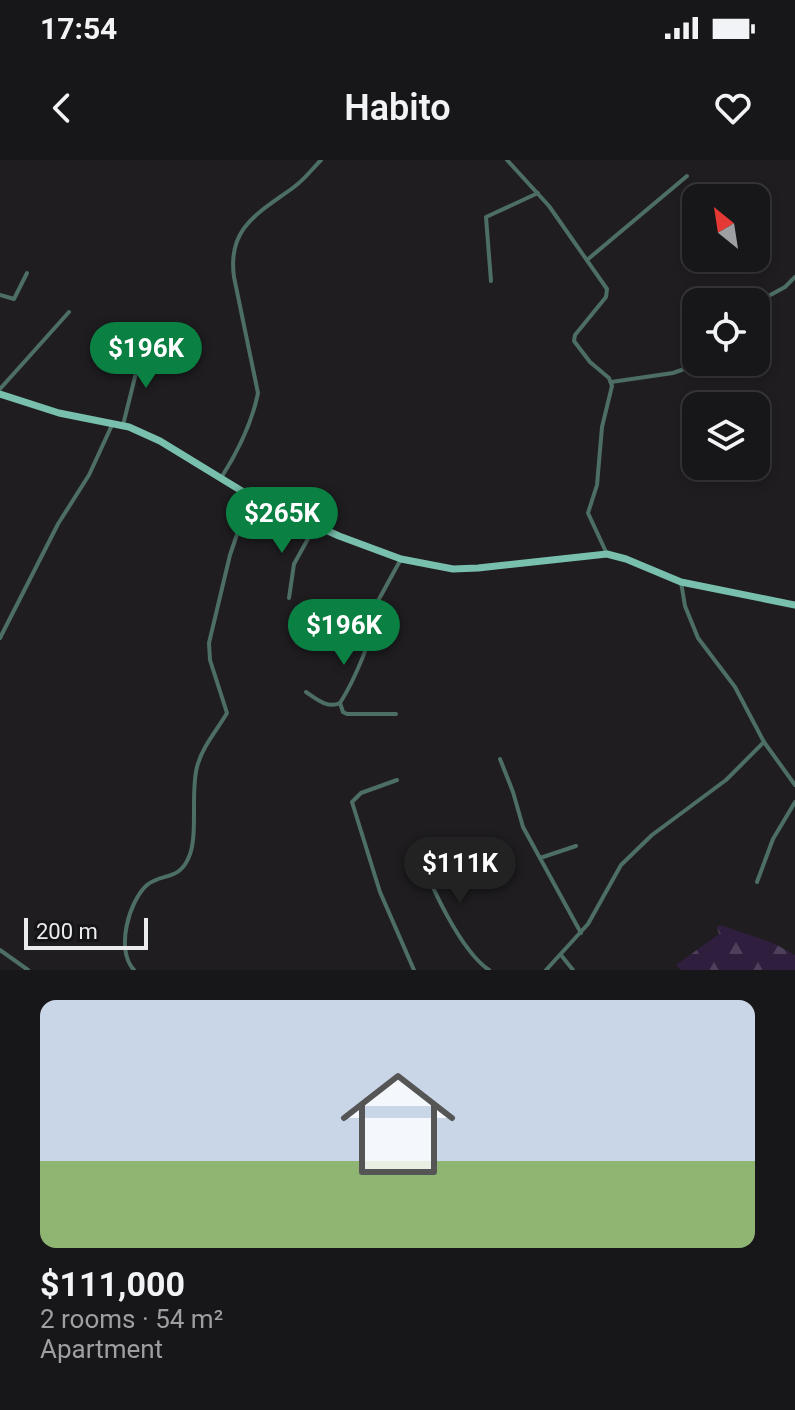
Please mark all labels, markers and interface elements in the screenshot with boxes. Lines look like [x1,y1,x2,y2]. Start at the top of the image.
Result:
text: 17:54 [40,11,117,46]
icon: back [40,86,84,130]
icon: heart [711,86,755,130]
text: Habito [344,87,451,129]
north arrow [682,184,770,272]
map controls [682,184,770,480]
button: locate [682,288,770,376]
pin: $196K [90,322,202,390]
text: $196K [108,333,184,363]
button: layers [682,392,770,480]
pin: $265K [226,487,338,555]
text: $265K [244,498,320,528]
pin: $196K [288,599,400,667]
text: $196K [306,610,382,640]
pin: $111K [404,837,516,905]
text: $111K [422,848,498,878]
scale bar [24,914,148,950]
text: 200 m [36,919,98,944]
icon: home [326,1052,470,1196]
text: $111,000 [40,1264,185,1304]
text: 2 rooms · 54 m² [40,1304,223,1334]
text: Apartment [40,1334,163,1364]

